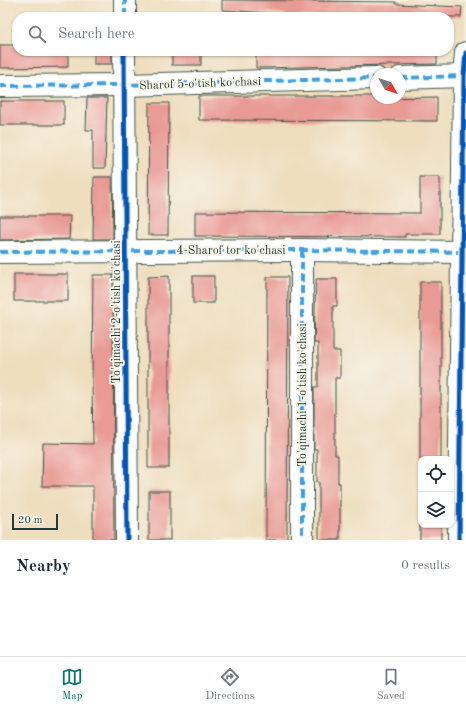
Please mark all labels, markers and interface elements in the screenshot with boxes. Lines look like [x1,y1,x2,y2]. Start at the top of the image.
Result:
search box [12,12,454,56]
icon: search [26,23,48,45]
text: Search here [58,27,135,42]
north arrow [370,68,406,104]
street label: Sharof 5-o'tish ko'chasi [139,75,261,92]
street label: To'qimachi 2-o'tish ko'chasi [111,240,123,384]
street label: 4-Sharof tor ko'chasi [176,245,286,257]
street label: To'qimachi 1-o'tish ko'chasi [297,323,309,467]
map controls [418,456,454,528]
button: locate [418,456,454,492]
button: layers [418,492,454,528]
scale bar [12,512,58,531]
text: 20 m [18,515,43,526]
text: Nearby [16,558,71,575]
text: 0 results [401,559,450,572]
tab: Map [61,666,83,704]
tab: Directions [206,666,254,704]
tab: Saved [377,666,405,704]

